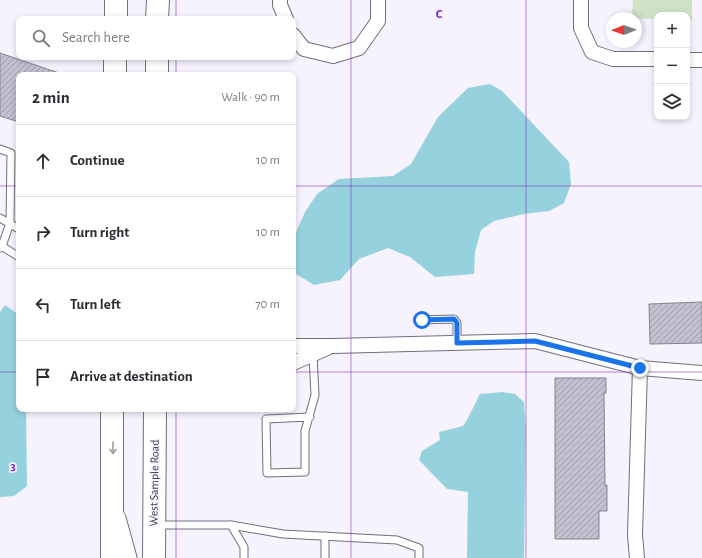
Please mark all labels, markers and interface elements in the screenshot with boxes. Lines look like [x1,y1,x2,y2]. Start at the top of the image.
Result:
text: C [436,8,443,21]
north arrow [606,12,642,48]
map controls [654,12,690,120]
button: + [654,12,690,48]
search box [16,16,296,60]
icon: search [30,27,52,49]
text: Search here [62,30,130,45]
button: − [654,48,690,84]
button: layers [654,84,690,120]
text: 2 min [32,89,70,106]
text: Walk · 90 m [221,91,280,104]
icon: ahead [32,150,54,172]
text: Continue [70,153,125,168]
text: 10 m [256,154,280,167]
icon: right [32,222,54,244]
text: Turn right [70,225,129,240]
text: 10 m [256,226,280,239]
icon: left [32,294,54,316]
text: Turn left [70,297,121,312]
text: 70 m [255,298,280,311]
route start [413,311,431,329]
route end [631,359,649,377]
icon: arrive [32,366,54,388]
text: Arrive at destination [70,369,193,384]
street label: West Sample Road [147,439,161,527]
one-way arrow [109,441,117,454]
text: 3 [10,460,16,473]

